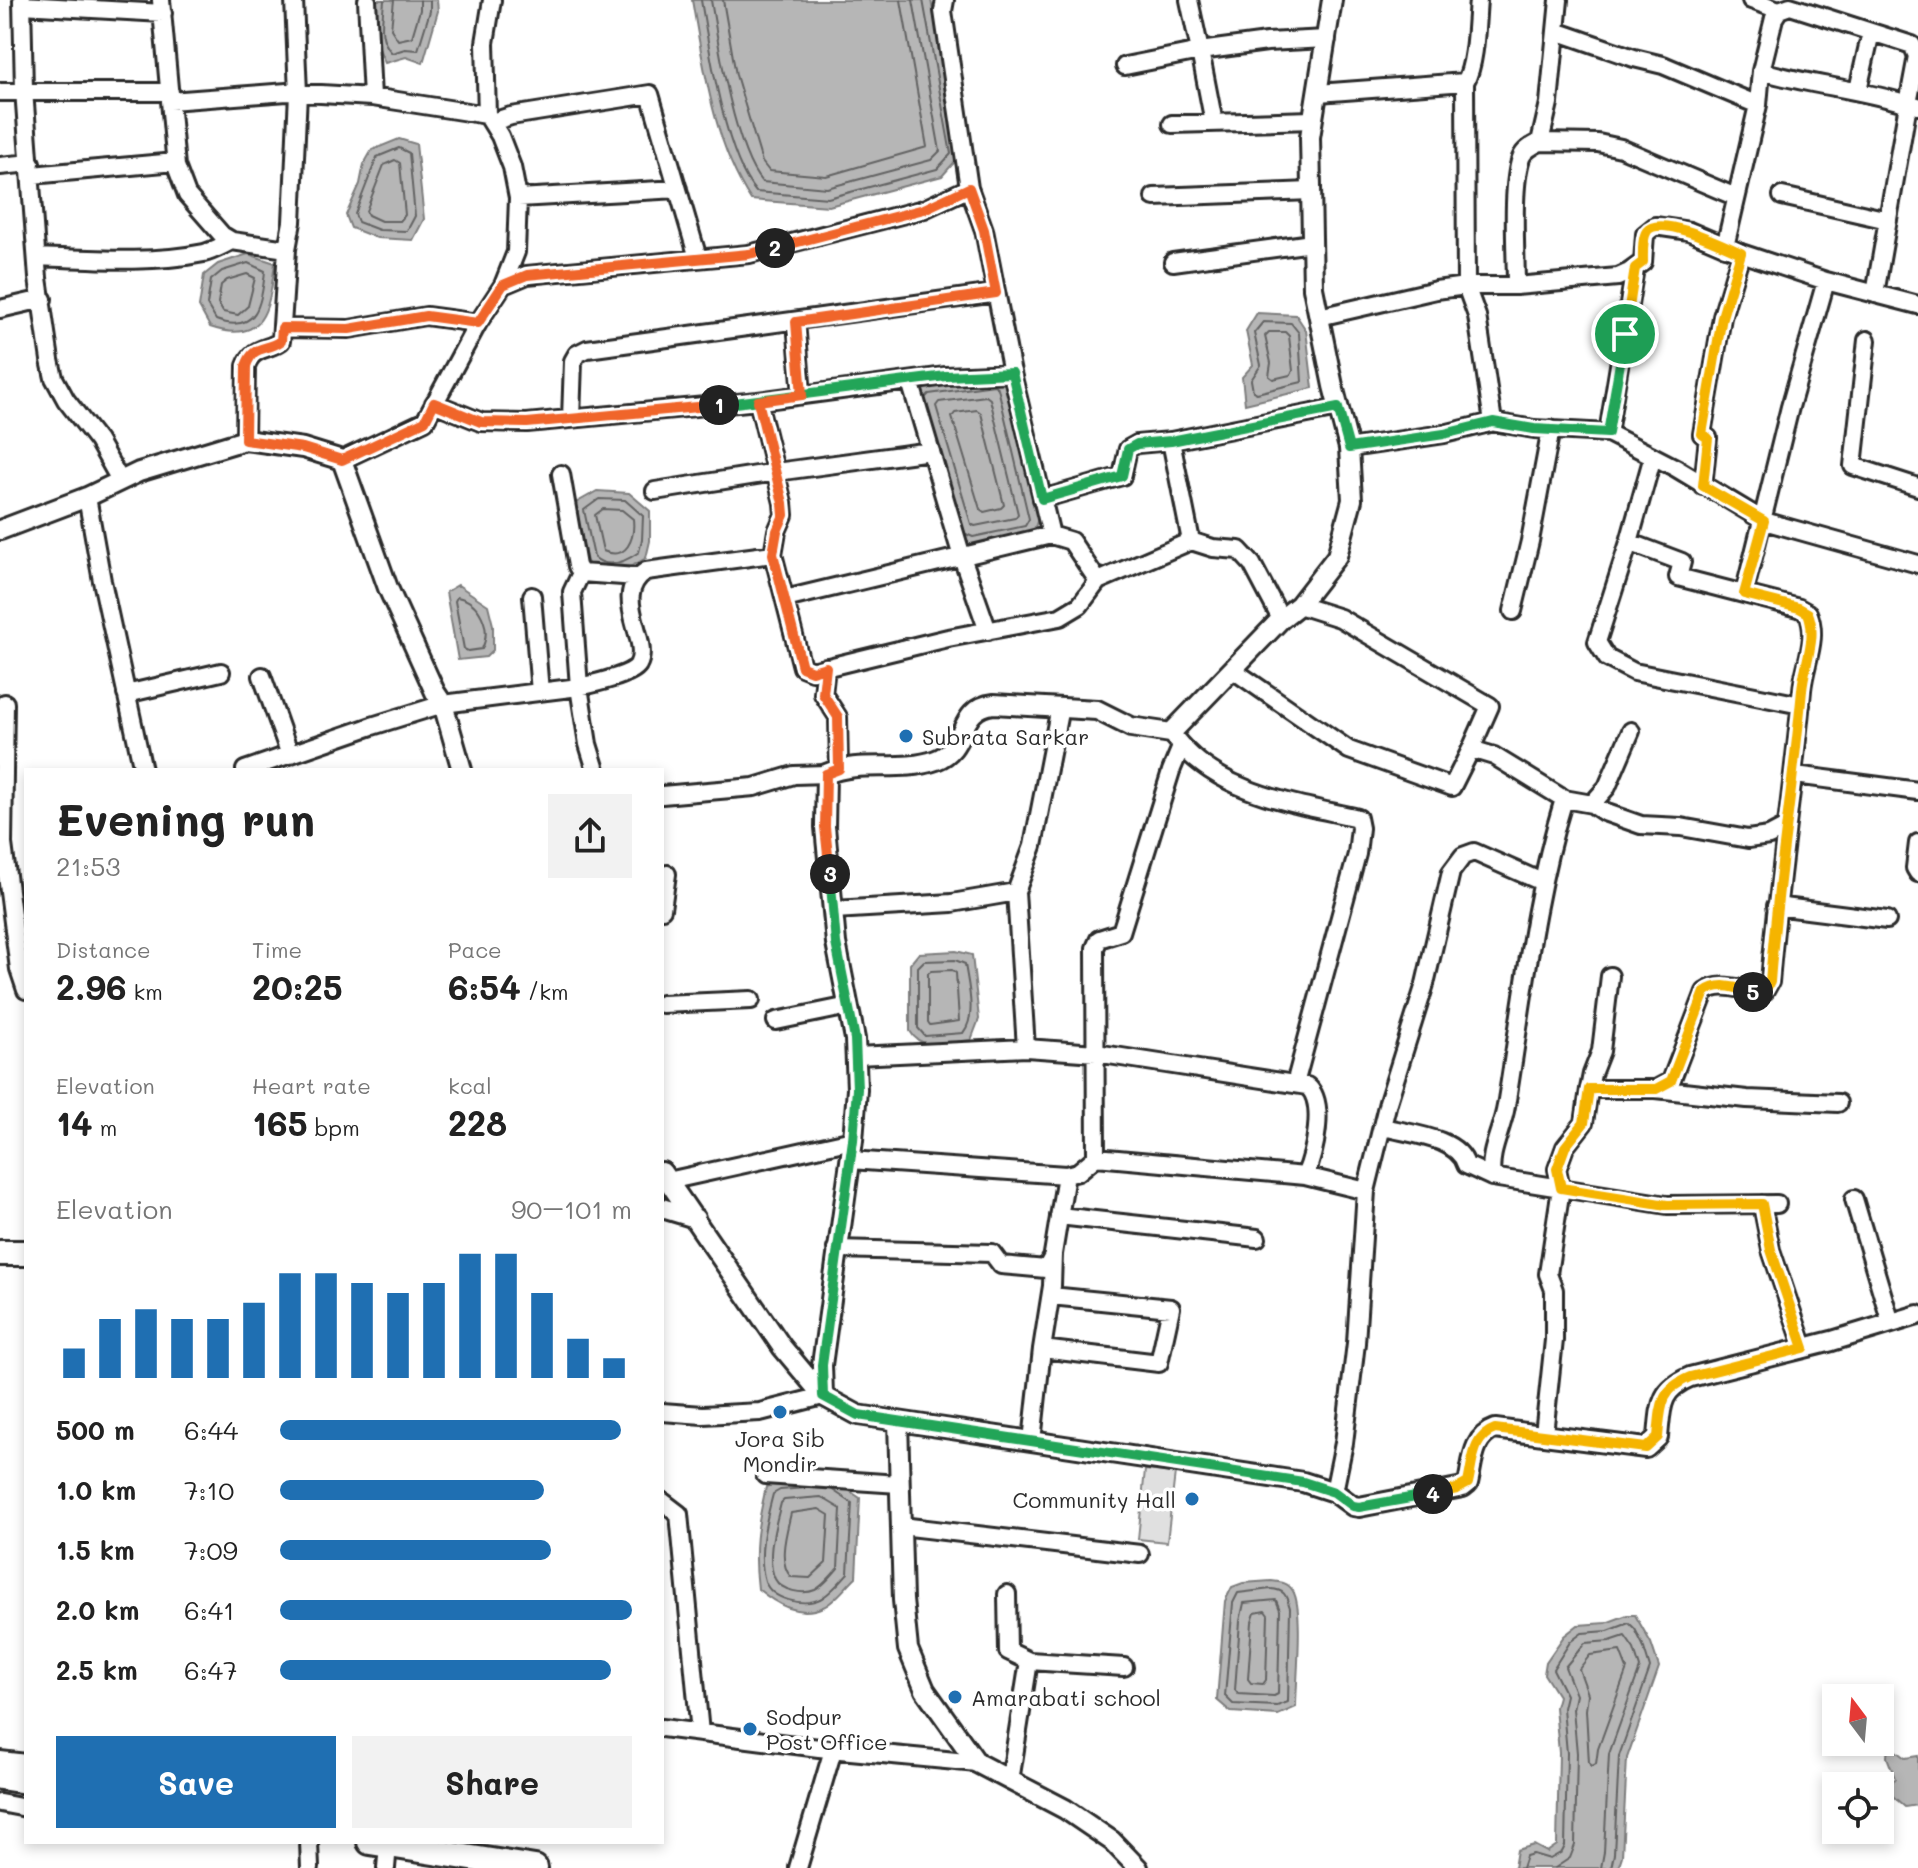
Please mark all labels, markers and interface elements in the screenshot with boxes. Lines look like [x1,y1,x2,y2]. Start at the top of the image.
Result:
pin: 2 [755,228,795,268]
text: 2 [769,233,781,262]
pin [1591,300,1659,368]
icon: arrive [1603,312,1647,356]
pin: 1 [699,385,739,425]
text: 1 [714,390,724,419]
place label: Subrata Sarkar [922,722,1089,751]
marker: Subrata Sarkar [897,727,915,745]
text: Evening run [56,790,315,847]
button: share [548,794,632,878]
text: 21:53 [56,849,121,883]
pin: 3 [810,854,850,894]
text: 3 [823,859,837,888]
text: Distance [56,935,151,964]
text: Time [252,935,302,964]
text: Pace [448,935,502,964]
text: 2.96 [56,964,126,1009]
text: 20:25 [252,964,343,1009]
text: 6:54 [448,964,521,1009]
pin: 5 [1733,972,1773,1012]
text: km [126,977,163,1006]
text: /km [521,977,569,1006]
text: 5 [1747,977,1759,1006]
text: Elevation [56,1071,155,1100]
text: Heart rate [252,1071,371,1100]
text: kcal [448,1071,492,1100]
text: 14 [56,1100,93,1145]
text: 165 [252,1100,308,1145]
text: 228 [448,1100,507,1145]
text: m [93,1113,117,1142]
text: bpm [308,1113,360,1142]
text: Elevation [56,1192,173,1226]
text: 90–101 m [511,1192,632,1226]
marker: Jora Sib Mondir [771,1403,789,1421]
text: 500 m [56,1413,135,1447]
text: 6:44 [184,1413,238,1447]
place label: Jora Sib Mondir [735,1424,825,1478]
text: 1.0 km [56,1473,136,1507]
text: 7:10 [184,1473,234,1507]
pin: 4 [1413,1474,1453,1514]
text: 4 [1426,1479,1440,1508]
place label: Community Hall [1013,1485,1176,1514]
marker: Community Hall [1183,1490,1201,1508]
text: 1.5 km [56,1533,135,1567]
text: 7:09 [184,1533,238,1567]
text: 2.0 km [56,1593,139,1627]
text: 6:41 [184,1593,235,1627]
text: 2.5 km [56,1653,138,1687]
text: 6:47 [184,1653,237,1687]
place label: Amarabati school [971,1683,1161,1712]
north arrow [1822,1684,1894,1756]
map controls [1822,1684,1894,1844]
marker: Amarabati school [946,1688,964,1706]
place label: Sodpur Post Office [766,1702,888,1756]
marker: Sodpur Post Office [741,1720,759,1738]
button: Save [56,1736,336,1828]
button: Share [352,1736,632,1828]
button: locate [1822,1772,1894,1844]

